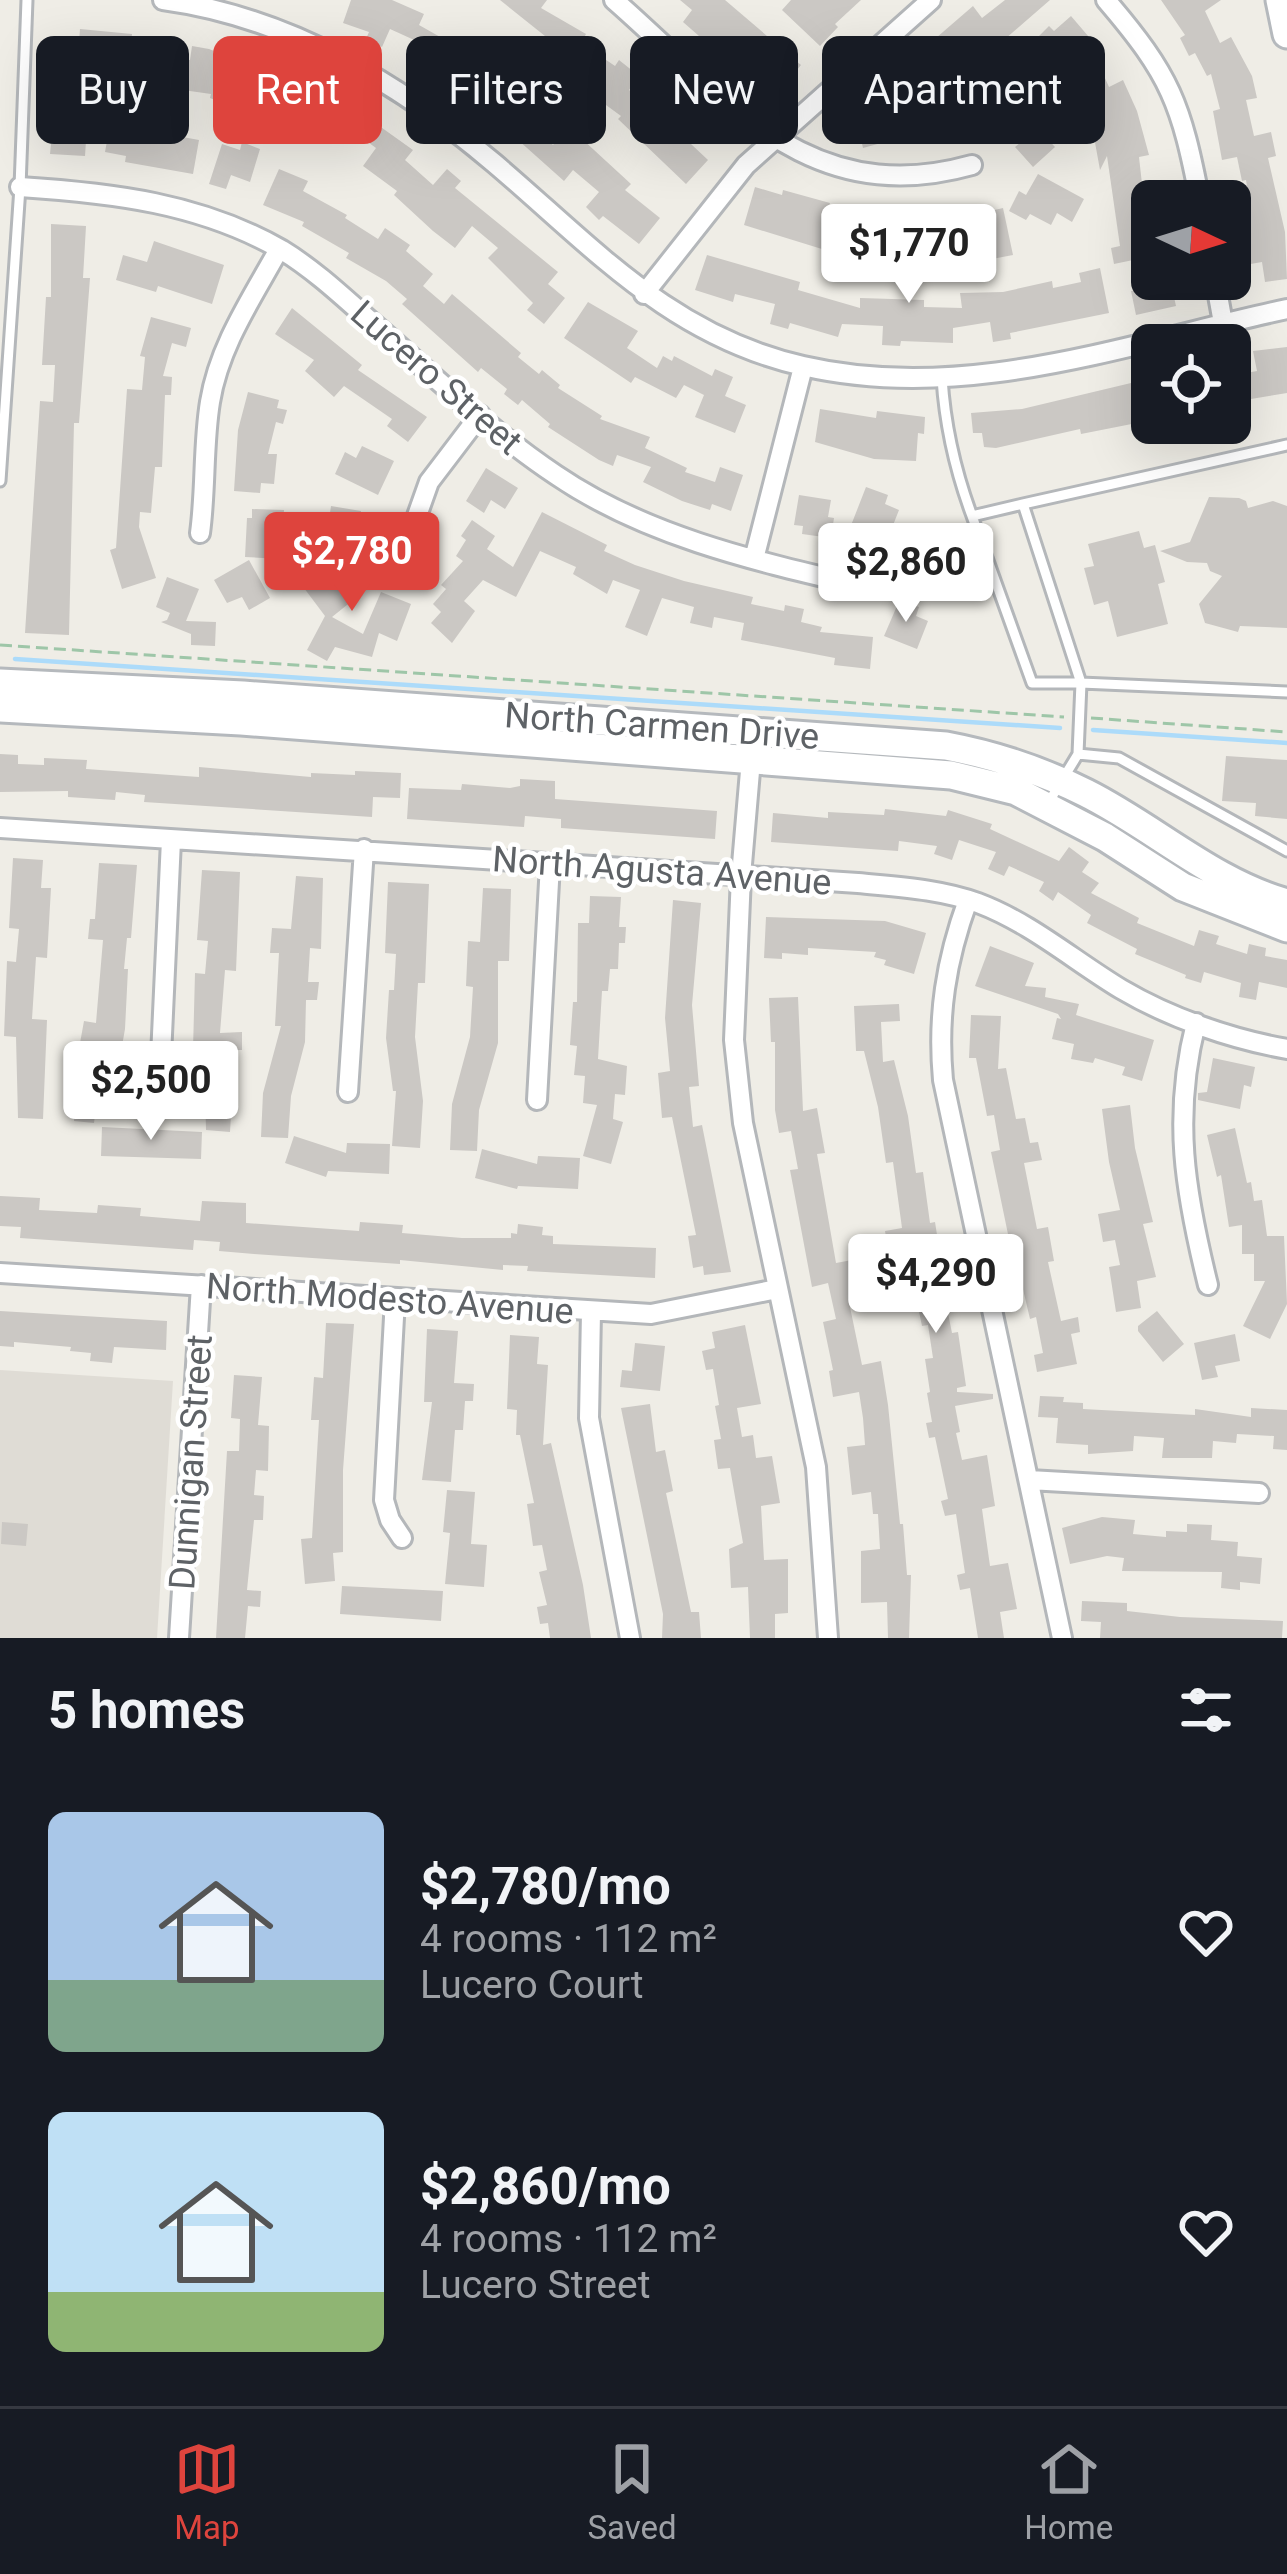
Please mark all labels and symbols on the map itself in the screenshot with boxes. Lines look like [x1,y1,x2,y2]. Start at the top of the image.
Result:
north arrow [1131,180,1251,300]
pin: $1,770 [811,204,1007,306]
street label: Lucero Street [342,292,530,463]
pin: $2,780 [254,512,450,614]
pin: $2,860 [808,523,1004,625]
street label: North Carmen Drive [503,694,821,758]
street label: North Agusta Avenue [491,838,833,904]
pin: $2,500 [53,1041,249,1143]
pin: $4,290 [838,1234,1034,1336]
street label: North Modesto Avenue [205,1265,575,1333]
street label: Dunnigan Street [161,1333,221,1591]

